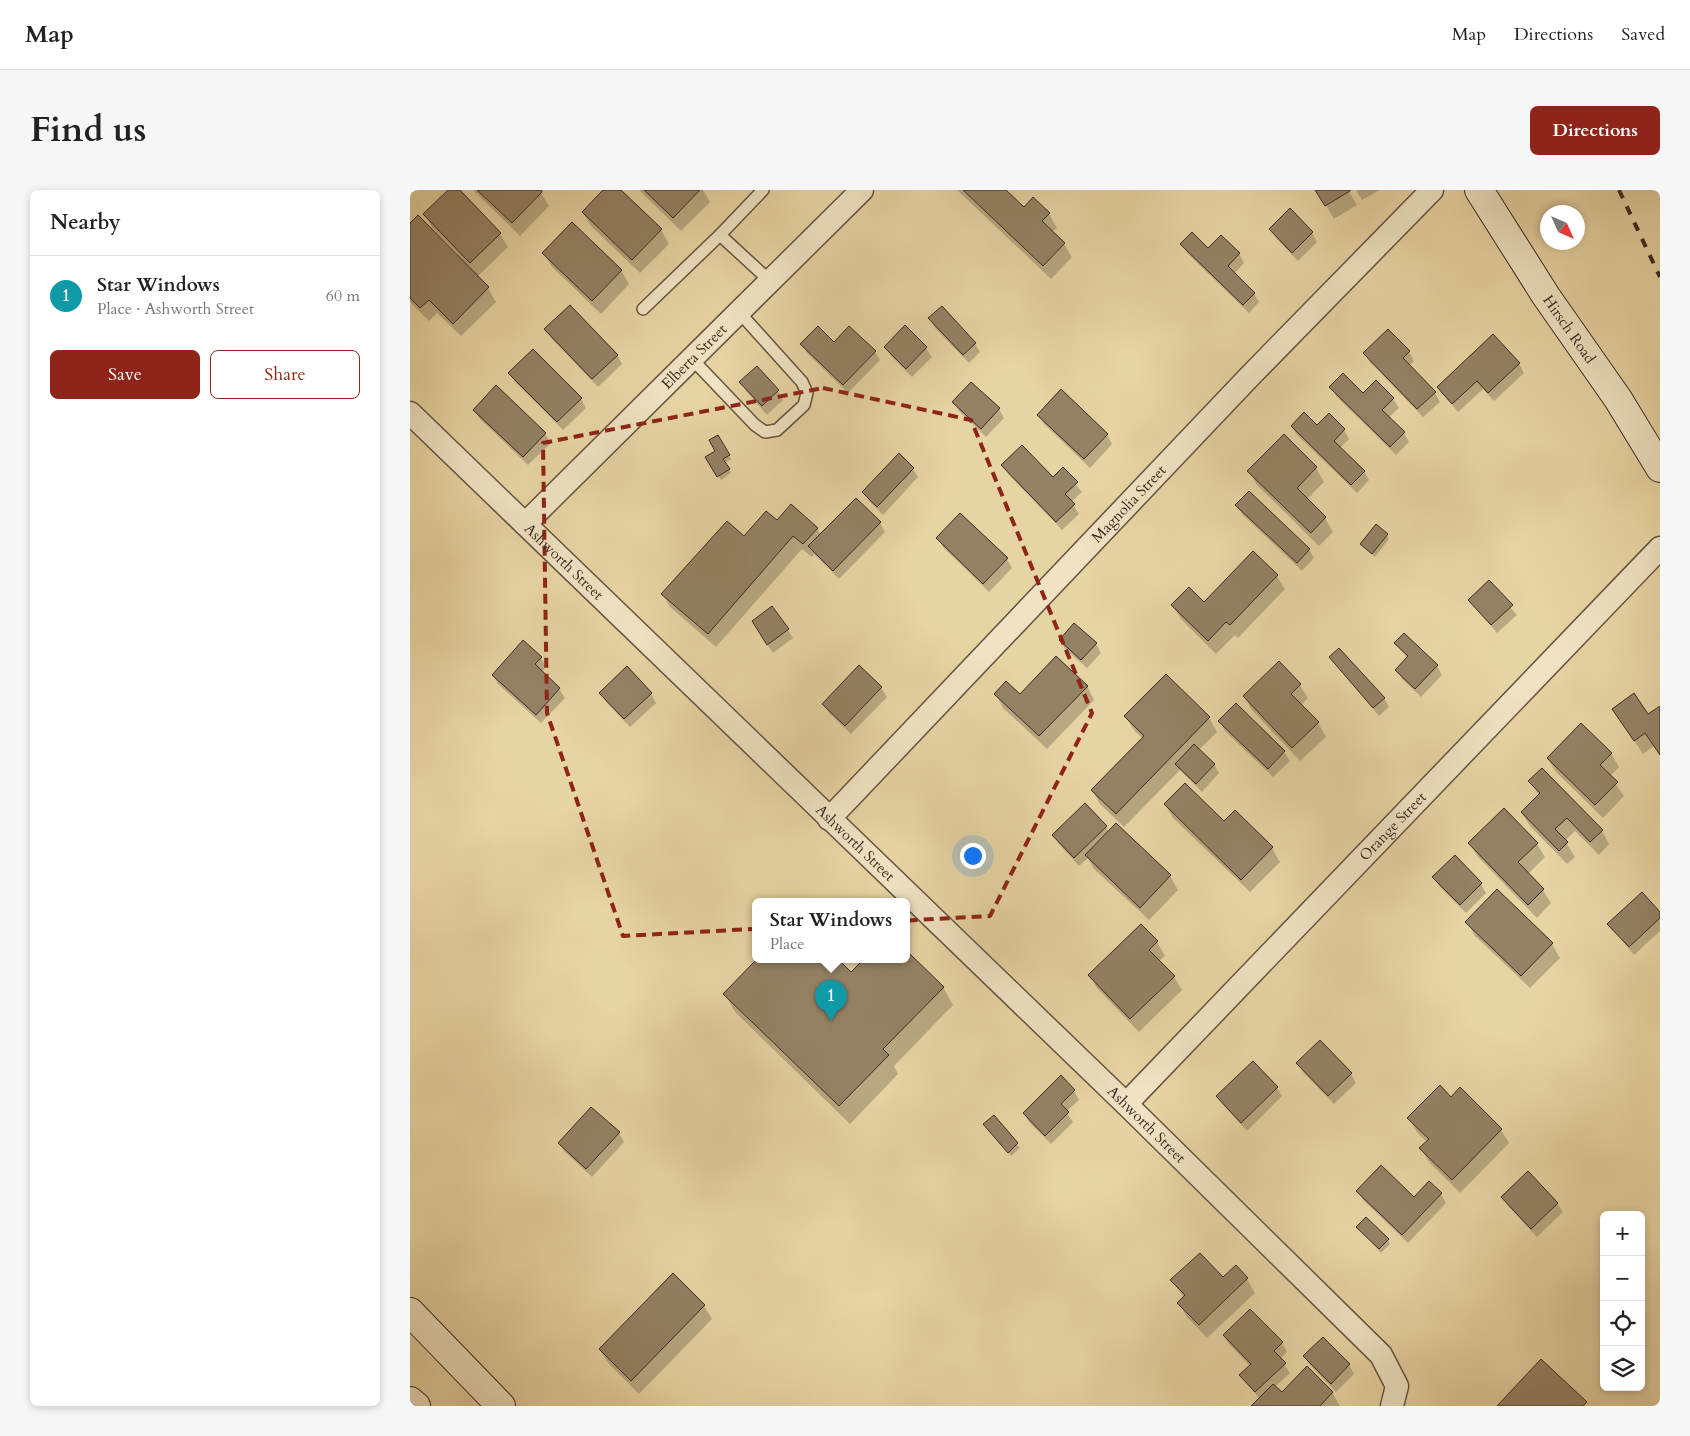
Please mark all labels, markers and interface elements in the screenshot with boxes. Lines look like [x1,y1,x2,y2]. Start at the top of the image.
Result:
text: Map [25,18,74,51]
text: Map [1452,22,1486,47]
text: Directions [1514,22,1593,47]
text: Saved [1621,22,1665,47]
text: Find us [30,106,146,154]
button: Directions [1530,106,1660,155]
north arrow [1540,205,1585,250]
text: Nearby [50,208,121,237]
text: Star Windows [97,272,220,298]
text: 1 [62,285,70,307]
text: 60 m [326,285,360,307]
street label: Hirsch Road [1538,291,1600,368]
text: Place · Ashworth Street [97,298,254,320]
street label: Elberta Street [657,319,731,393]
button: Save [50,350,200,399]
button: Share [210,350,360,399]
street label: Magnolia Street [1087,460,1171,547]
street label: Ashworth Street [520,519,608,605]
street label: Orange Street [1355,787,1431,865]
street label: Ashworth Street [812,800,899,886]
your location [960,843,986,869]
popup [752,898,910,963]
text: Star Windows [770,907,892,933]
text: Place [770,933,805,955]
pin: 1 [815,980,847,1021]
street label: Ashworth Street [1103,1081,1190,1168]
map controls [1600,1211,1645,1391]
button: + [1600,1211,1645,1256]
button: − [1600,1256,1645,1301]
button: locate [1600,1301,1645,1346]
button: layers [1600,1346,1645,1391]

